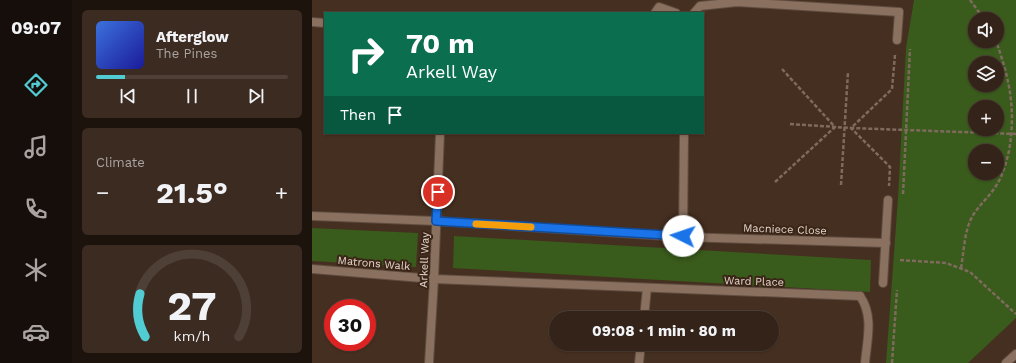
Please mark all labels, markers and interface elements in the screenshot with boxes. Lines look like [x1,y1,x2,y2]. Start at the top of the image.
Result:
map controls [968,12,1004,180]
button: sound [968,12,1004,48]
text: 09:07 [11,17,61,38]
text: 70 m [406,27,475,60]
text: Afterglow [156,28,229,46]
icon: right [340,28,392,80]
text: The Pines [156,46,217,61]
button: layers [968,56,1004,92]
text: Arkell Way [406,61,497,82]
icon: directions [22,71,50,99]
icon: previous [117,85,139,107]
icon: pause [181,85,203,107]
icon: next [245,85,267,107]
button: + [968,100,1004,136]
icon: arrive [384,104,406,126]
text: Then [340,106,376,124]
icon: music [22,133,50,161]
button: − [968,144,1004,180]
text: Climate [96,155,145,170]
text: 21.5° [156,175,228,210]
pin [421,175,455,209]
text: − [96,180,109,205]
text: + [275,180,288,205]
icon: arrive [427,181,449,203]
icon: phone [22,195,50,223]
position arrow [662,215,704,257]
street label: Macniece Close [743,222,827,237]
street label: Arkell Way [417,232,432,288]
street label: Matrons Walk [337,254,411,273]
icon: climate [22,256,50,284]
street label: Ward Place [724,274,784,289]
text: 27 [167,281,217,330]
speed limit sign: 30 [324,299,376,351]
icon: car [22,318,50,346]
text: 09:08 · 1 min · 80 m [592,322,736,340]
text: km/h [174,328,210,344]

